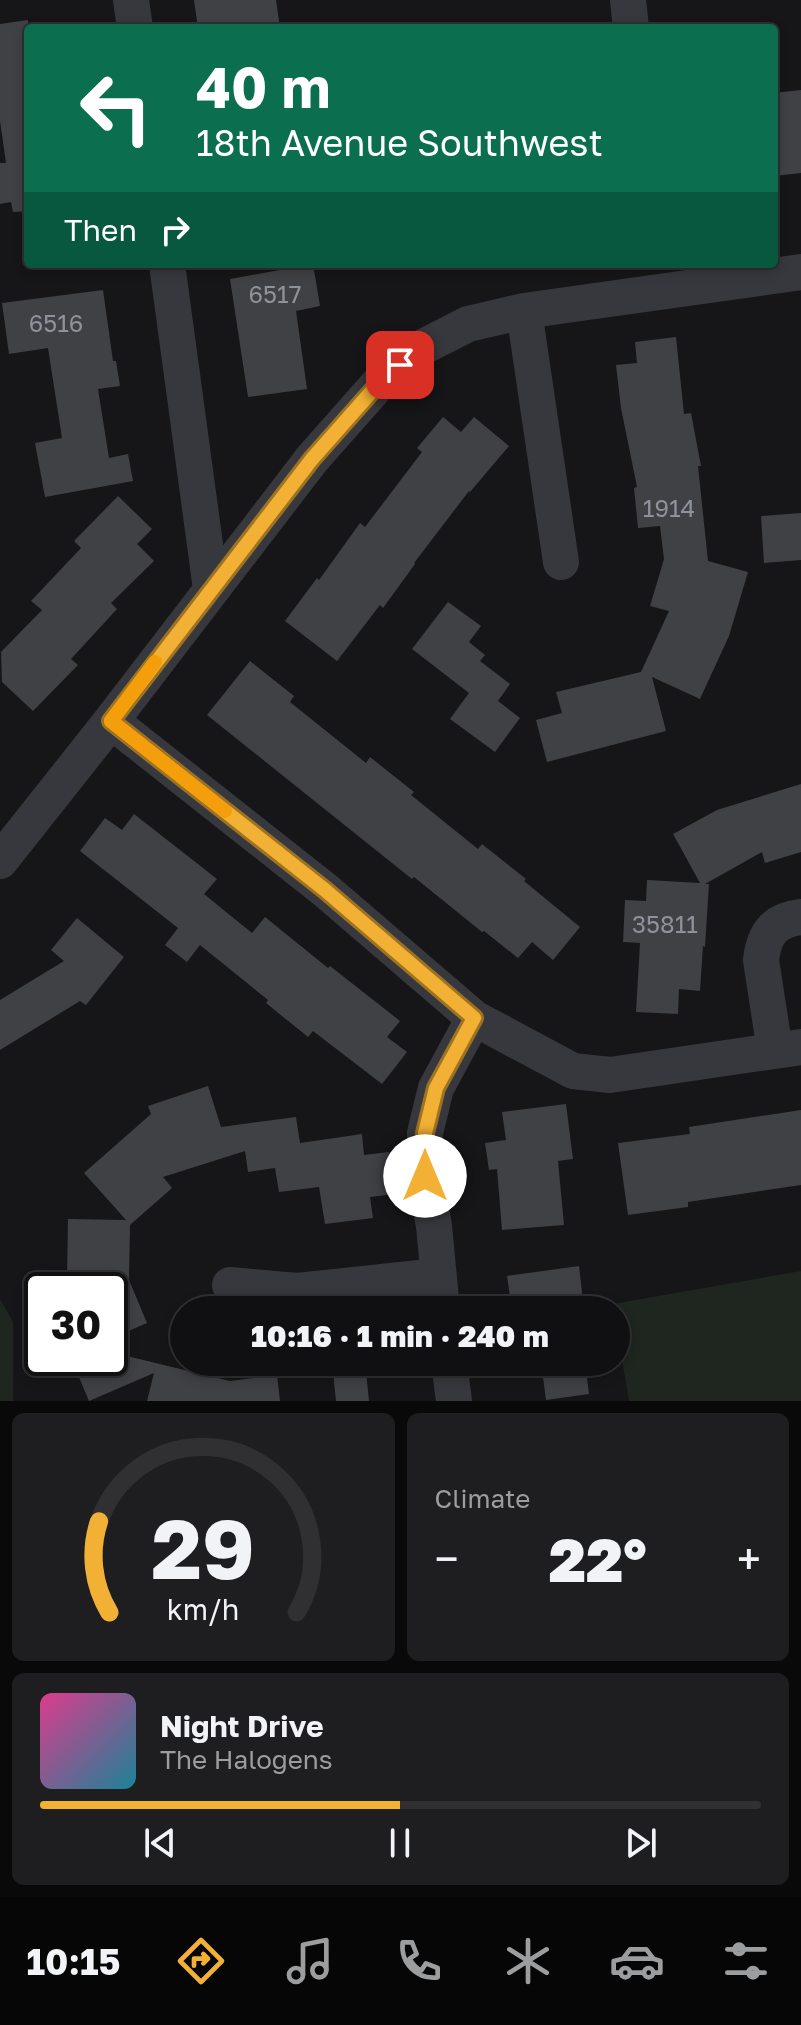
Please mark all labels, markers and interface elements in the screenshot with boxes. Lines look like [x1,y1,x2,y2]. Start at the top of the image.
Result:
text: 40 m [196,53,330,120]
icon: left [64,56,168,160]
text: 18th Avenue Southwest [196,121,603,164]
icon: right [153,208,197,252]
text: Then [64,212,137,248]
house number: 6517 [249,279,301,308]
house number: 6516 [29,308,83,337]
pin [366,331,434,399]
icon: arrive [378,343,422,387]
house number: 1914 [643,493,695,522]
house number: 35811 [632,909,698,938]
position arrow [383,1134,467,1218]
speed limit sign: 30 [24,1272,128,1376]
text: 10:16 · 1 min · 240 m [251,1318,549,1354]
text: Climate [435,1483,530,1514]
text: 29 [151,1497,255,1597]
text: 22° [549,1523,647,1595]
text: − [435,1532,459,1585]
text: + [737,1532,761,1585]
text: km/h [167,1592,240,1626]
text: Night Drive [160,1708,324,1744]
text: The Halogens [160,1744,333,1775]
icon: previous [138,1821,182,1865]
icon: pause [378,1821,422,1865]
icon: next [619,1821,663,1865]
icon: directions [173,1933,229,1989]
icon: music [282,1933,338,1989]
icon: phone [391,1933,447,1989]
icon: climate [500,1933,556,1989]
icon: car [609,1933,665,1989]
icon: filters [718,1933,774,1989]
text: 10:15 [27,1940,120,1983]

